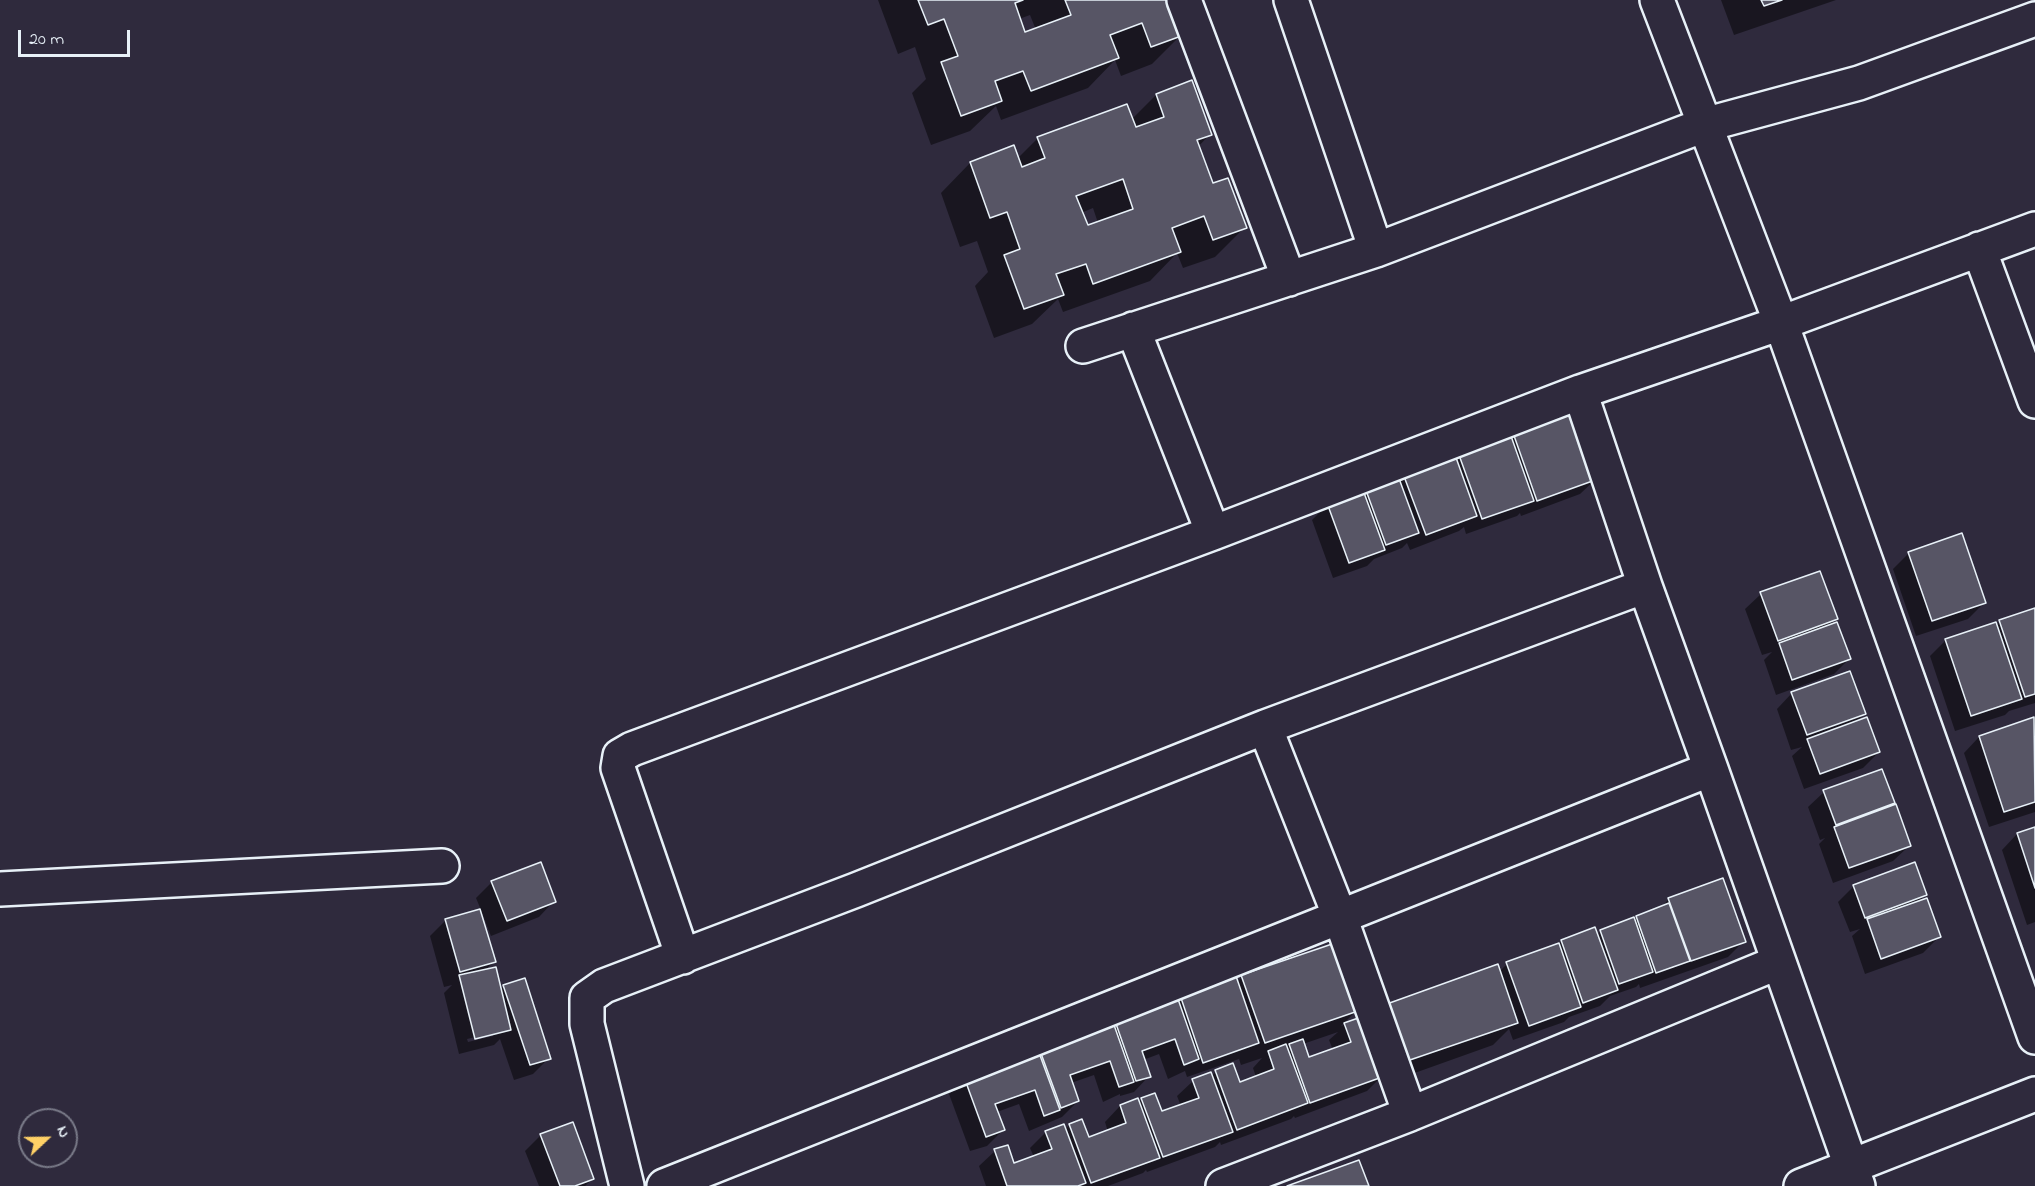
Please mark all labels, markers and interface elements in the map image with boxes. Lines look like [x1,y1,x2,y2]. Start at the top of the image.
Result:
scale bar [21,18,134,56]
text: 20 m [29,27,64,53]
north arrow [18,1108,78,1168]
text: N [50,1122,76,1142]

